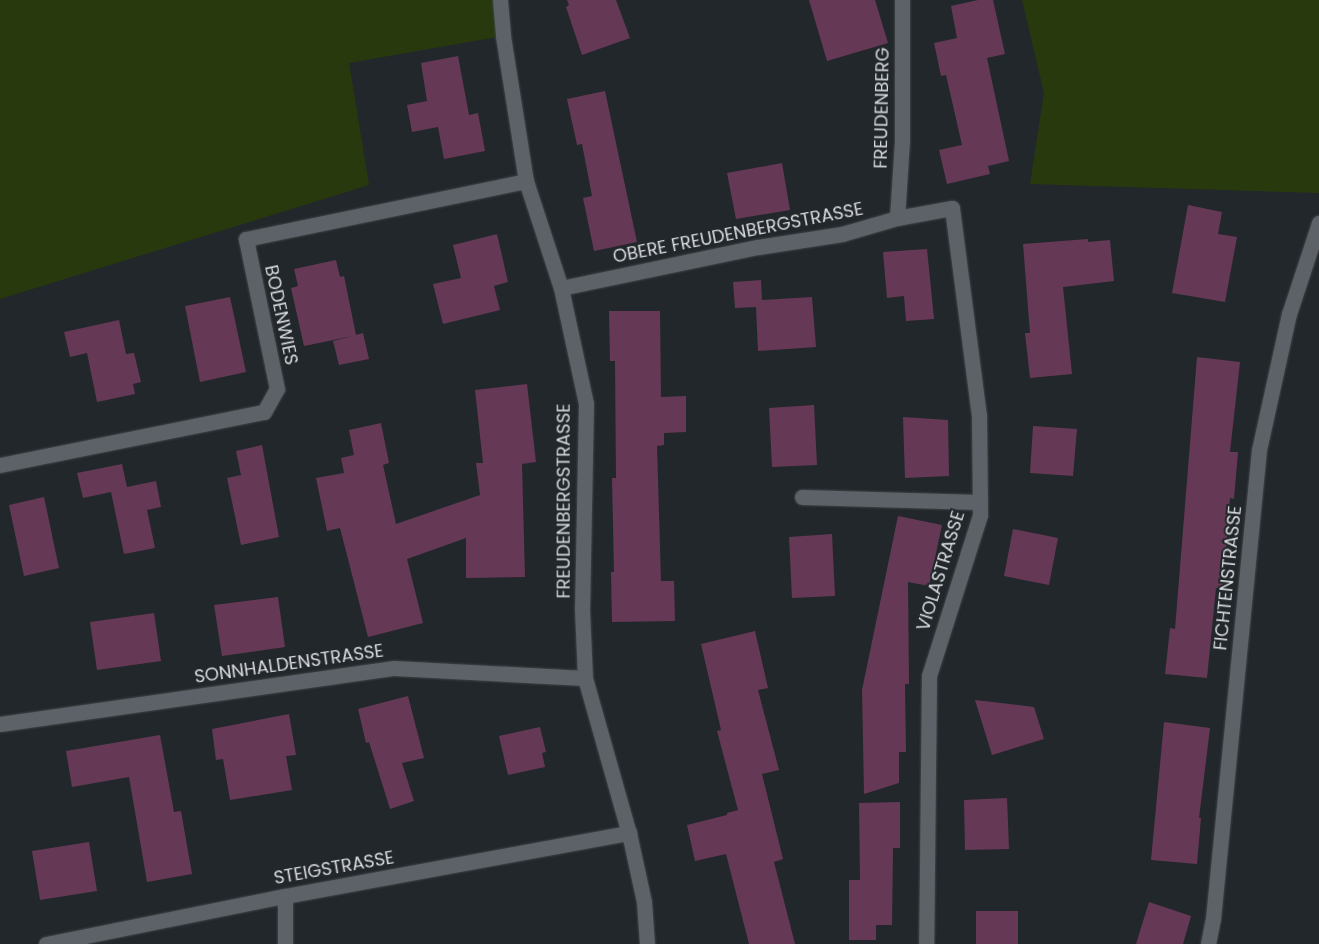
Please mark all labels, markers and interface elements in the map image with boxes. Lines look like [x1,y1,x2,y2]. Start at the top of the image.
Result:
street label: FREUDENBERG [870,47,894,169]
street label: OBERE FREUDENBERGSTRASSE [611,198,865,268]
street label: BODENWIES [260,263,302,367]
street label: FREUDENBERGSTRASSE [553,404,575,598]
street label: FICHTENSTRASSE [1210,505,1246,651]
street label: VIOLASTRASSE [912,508,970,634]
street label: SONNHALDENSTRASSE [193,640,385,688]
street label: STEIGSTRASSE [272,847,396,889]

